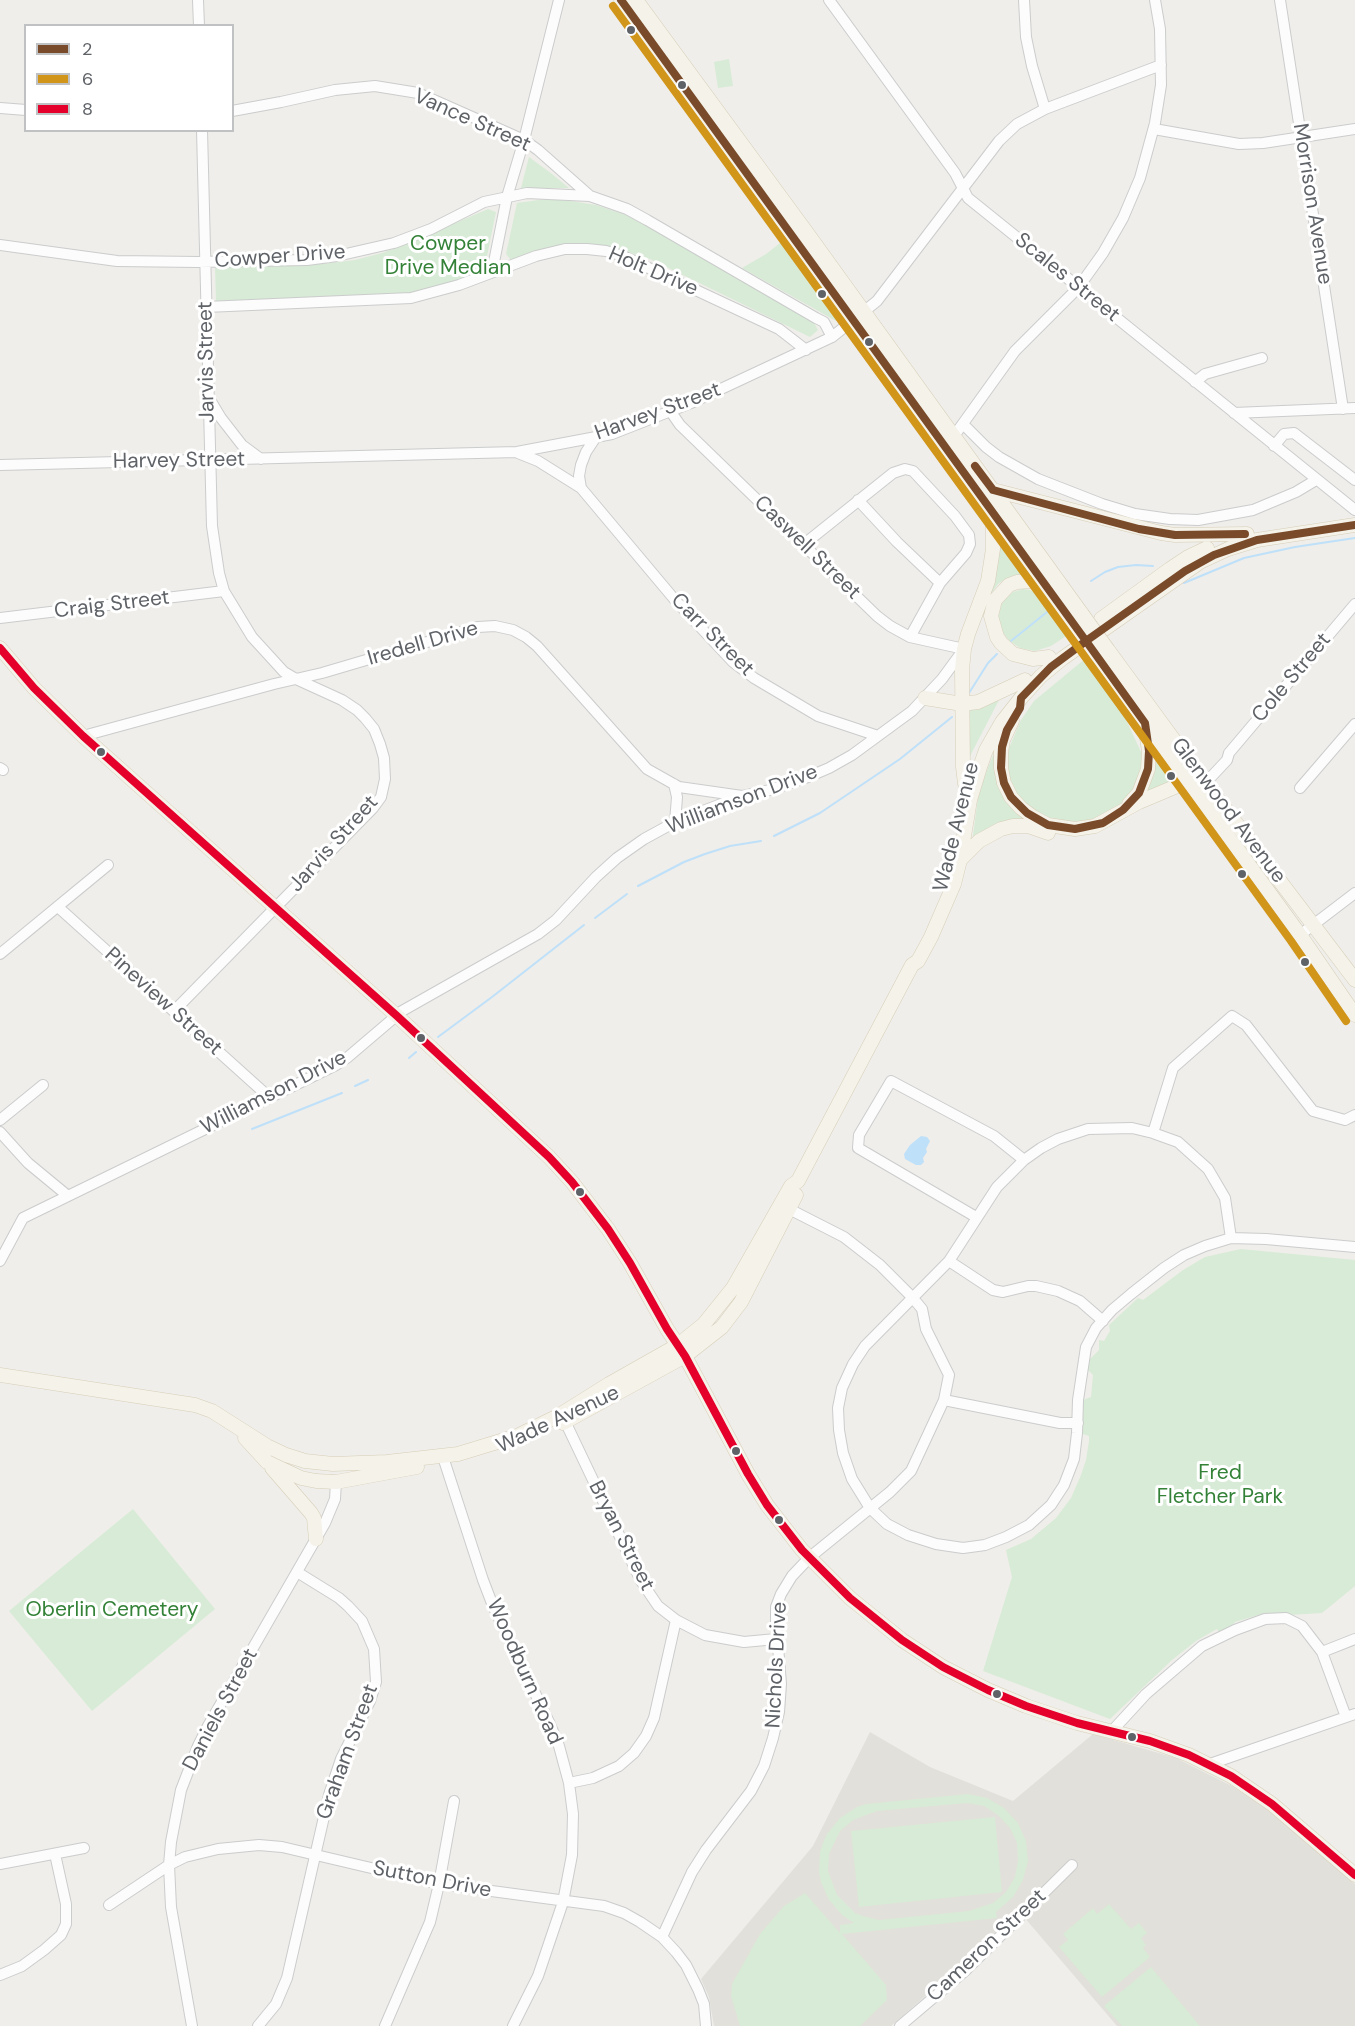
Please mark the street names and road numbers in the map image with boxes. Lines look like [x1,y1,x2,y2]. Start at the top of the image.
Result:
street label: Vance Street [410,84,534,158]
street label: Morrison Avenue [1287,122,1337,286]
street label: Scales Street [1009,228,1125,328]
street label: Cowper Drive [214,240,346,274]
street label: Holt Drive [604,242,702,302]
street label: Jarvis Street [193,301,221,423]
street label: Harvey Street [592,378,724,446]
street label: Harvey Street [113,447,245,475]
street label: Caswell Street [748,491,866,605]
street label: Craig Street [53,585,171,625]
street label: Carr Street [665,588,759,682]
street label: Iredell Drive [365,616,481,672]
street label: Cole Street [1247,628,1337,728]
street label: Glenwood Avenue [1165,733,1291,889]
street label: Williamson Drive [663,760,821,840]
street label: Wade Avenue [929,760,985,894]
street label: Jarvis Street [284,790,384,898]
street label: Pineview Street [99,943,227,1061]
street label: Williamson Drive [197,1045,351,1141]
street label: Wade Avenue [493,1381,623,1459]
street label: Bryan Street [583,1477,659,1595]
street label: Woodburn Road [481,1595,567,1749]
street label: Nichols Drive [761,1601,793,1729]
street label: Daniels Street [178,1644,264,1776]
street label: Graham Street [312,1681,384,1823]
street label: Sutton Drive [371,1856,493,1904]
street label: Cameron Street [922,1884,1052,2008]

